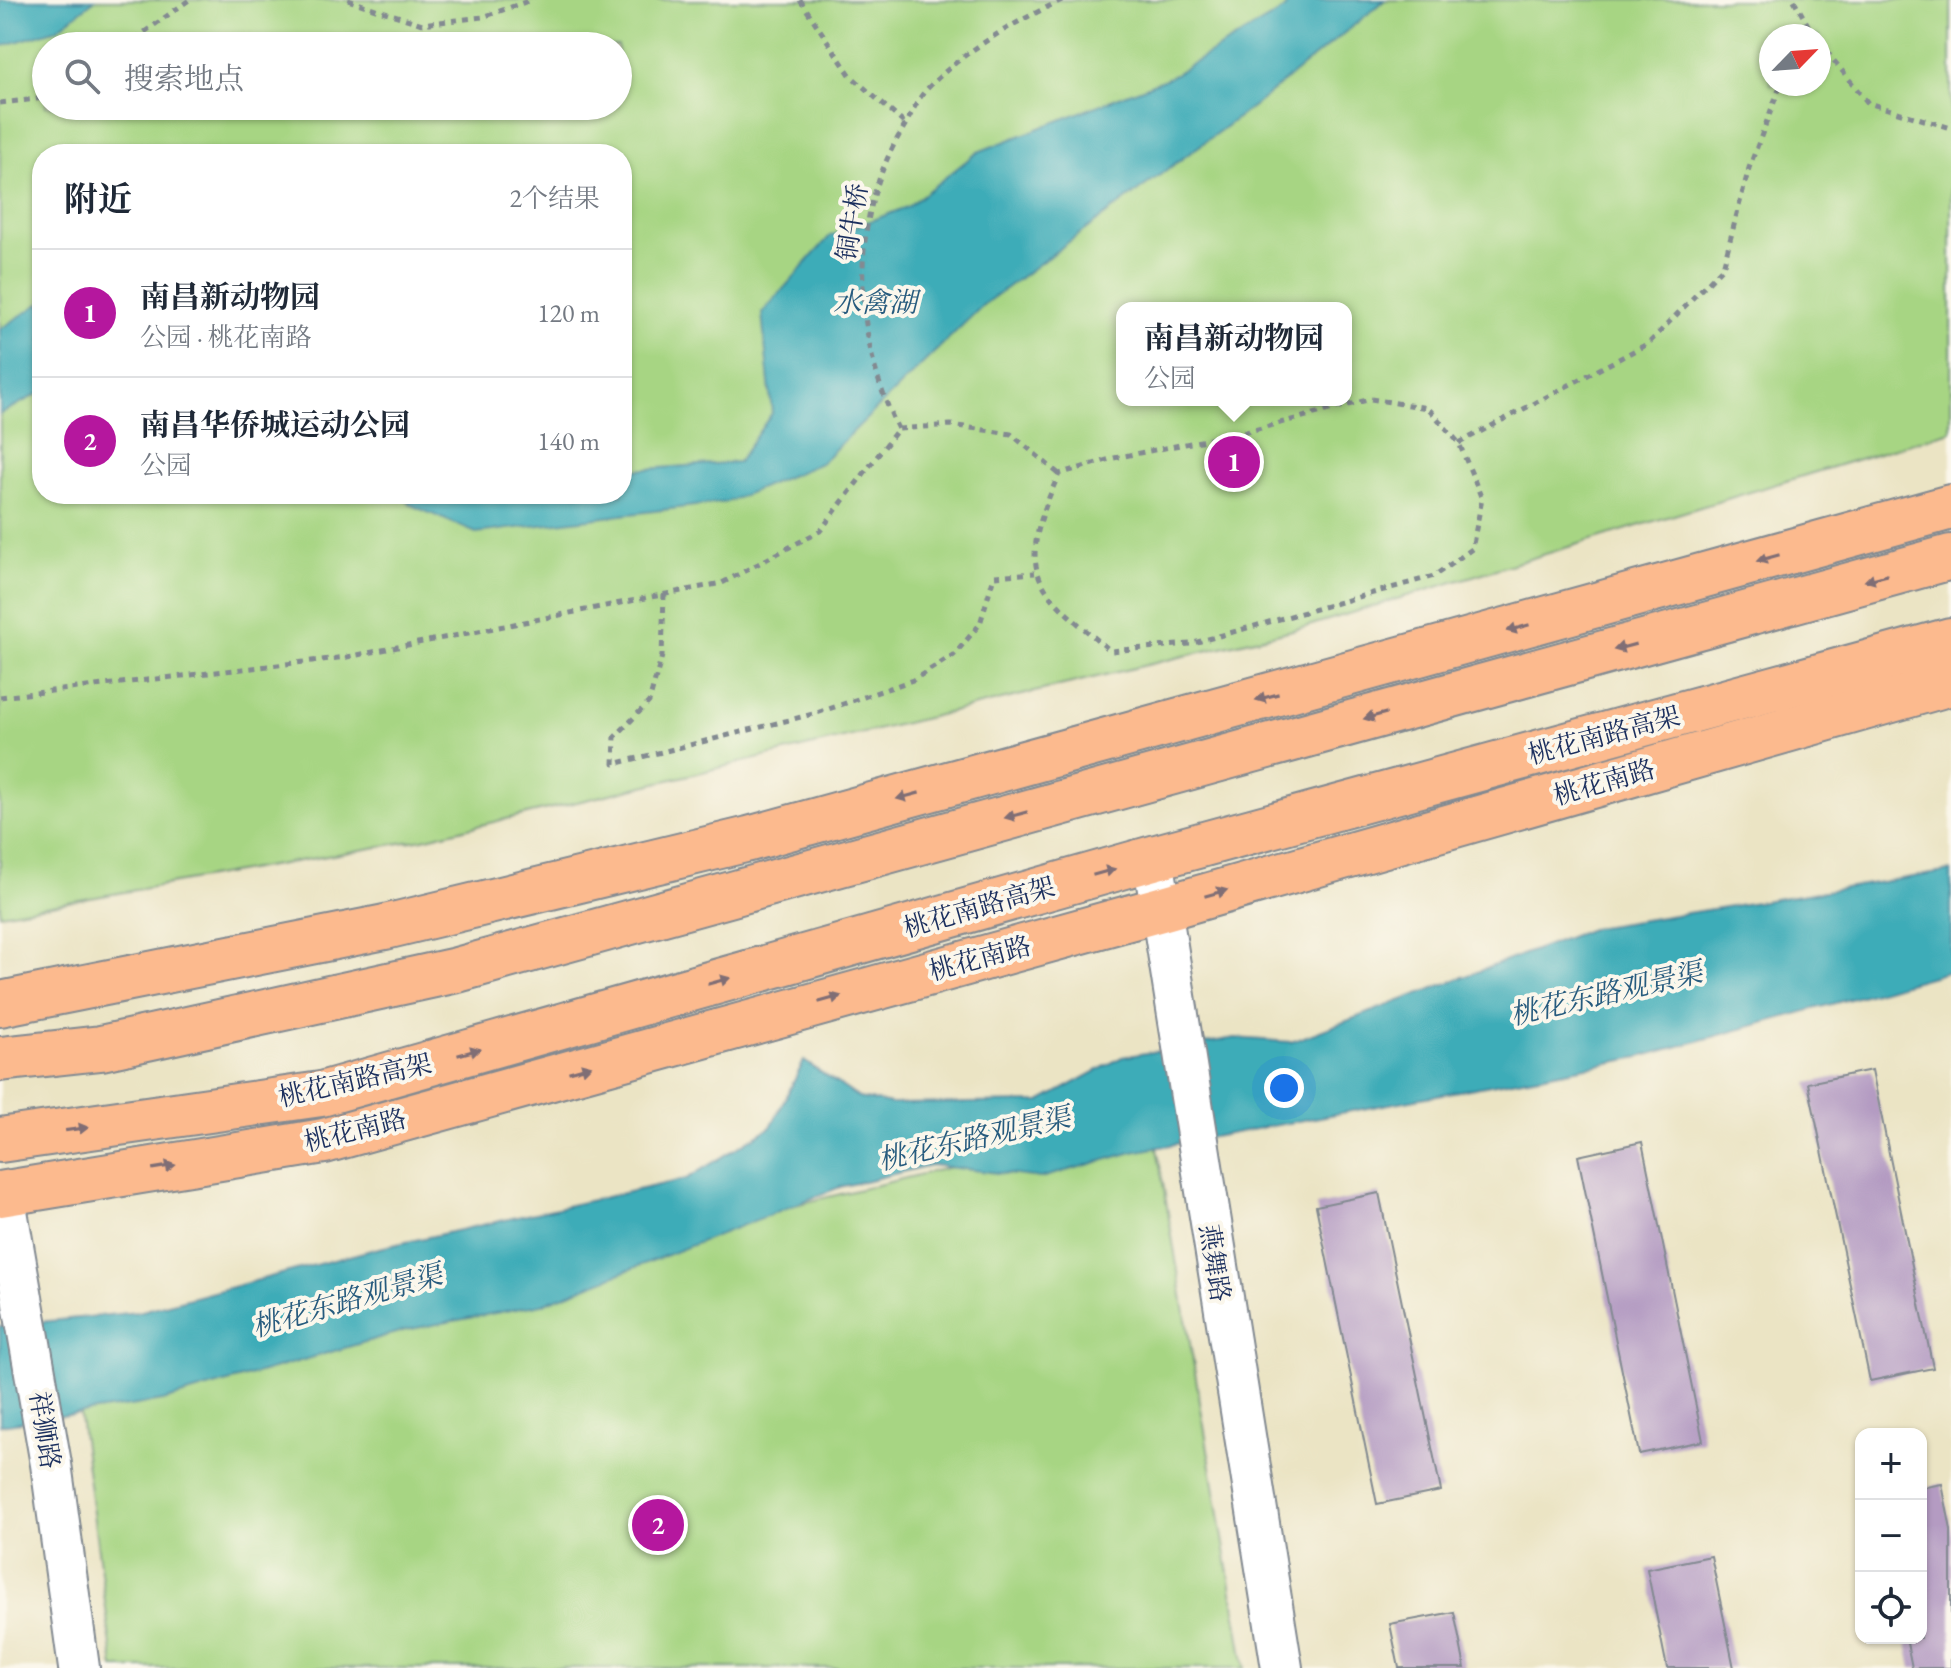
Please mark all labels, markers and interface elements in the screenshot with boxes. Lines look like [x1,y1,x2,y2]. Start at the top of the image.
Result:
north arrow [1759,24,1831,96]
search box [32,32,632,120]
icon: search [60,54,104,98]
text: 搜索地点 [124,59,244,98]
text: 附近 [64,177,132,221]
text: 2个结果 [510,181,600,215]
street label: 铜牛桥 [829,181,875,263]
text: 南昌新动物园 [140,277,320,316]
water label: 水禽湖 [833,284,922,320]
text: 1 [83,296,97,330]
text: 120 m [537,296,600,330]
popup [1116,302,1352,406]
text: 南昌新动物园 [1144,318,1324,357]
text: 公园 · 桃花南路 [140,320,312,354]
text: 公园 [1144,361,1196,395]
text: 南昌华侨城运动公园 [140,405,410,444]
text: 2 [83,424,97,458]
text: 140 m [537,424,600,458]
pin: 1 [1208,432,1260,492]
text: 公园 [140,448,192,482]
one-way arrow [1756,552,1780,565]
one-way arrow [1863,572,1887,585]
one-way arrow [1505,623,1530,635]
one-way arrow [1613,641,1637,654]
one-way arrow [1255,692,1280,704]
street label: 桃花南路高架 [1524,698,1684,772]
one-way arrow [1362,711,1387,723]
street label: 桃花南路 [1549,751,1659,813]
one-way arrow [896,790,921,802]
one-way arrow [1004,810,1029,822]
one-way arrow [1092,865,1116,878]
street label: 桃花南路高架 [899,869,1059,945]
one-way arrow [1204,886,1228,899]
street label: 桃花南路 [925,928,1035,988]
water label: 桃花东路观景渠 [1506,953,1709,1033]
one-way arrow [708,974,732,987]
one-way arrow [818,992,843,1004]
one-way arrow [457,1045,481,1058]
street label: 桃花南路高架 [275,1046,435,1114]
one-way arrow [568,1062,592,1075]
your location [1264,1068,1304,1108]
water label: 桃花东路观景渠 [874,1098,1077,1178]
street label: 桃花南路 [300,1101,410,1159]
one-way arrow [65,1122,90,1135]
one-way arrow [152,1161,177,1173]
street label: 燕舞路 [1192,1222,1238,1304]
water label: 桃花东路观景渠 [248,1255,450,1344]
street label: 祥狮路 [22,1389,68,1471]
map controls [1855,1428,1927,1644]
button: + [1855,1428,1927,1500]
pin: 2 [632,1495,684,1555]
button: − [1855,1500,1927,1572]
button: locate [1855,1572,1927,1644]

